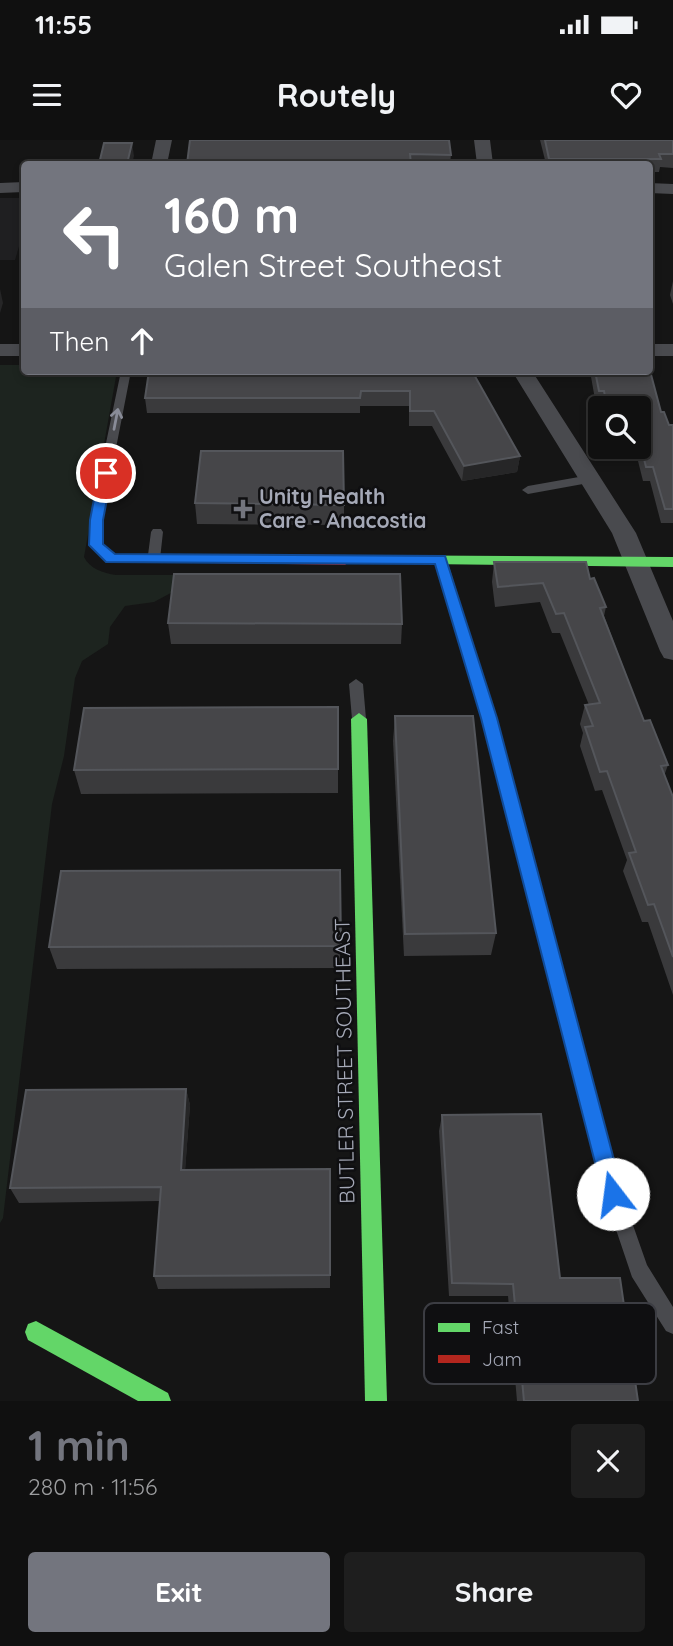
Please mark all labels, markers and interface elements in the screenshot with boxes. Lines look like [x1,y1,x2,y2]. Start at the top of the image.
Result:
text: 11:55 [35,8,92,41]
text: Routely [277,75,396,115]
icon: menu [28,76,66,114]
icon: heart [607,76,645,114]
text: 160 m [164,184,299,245]
icon: left [49,189,140,280]
text: Galen Street Southeast [164,245,503,285]
icon: ahead [123,322,161,360]
text: Then [49,325,109,358]
map controls [588,396,651,459]
button: search [588,396,651,459]
one-way arrow [110,408,124,431]
pin [76,443,136,503]
icon: arrive [87,454,125,492]
place label: Unity Health Care - Anacostia [259,483,426,533]
marker: Unity Health Care - Anacostia [233,499,253,519]
street label: BUTLER STREET SOUTHEAST [329,918,359,1204]
position arrow [576,1157,650,1231]
legend [424,1303,656,1384]
text: Fast [482,1315,519,1339]
text: Jam [482,1347,522,1371]
text: 1 min [28,1419,130,1472]
button: close [571,1424,645,1498]
text: 280 m · 11:56 [28,1472,157,1501]
button: Exit [28,1552,330,1632]
button: Share [344,1552,645,1632]

